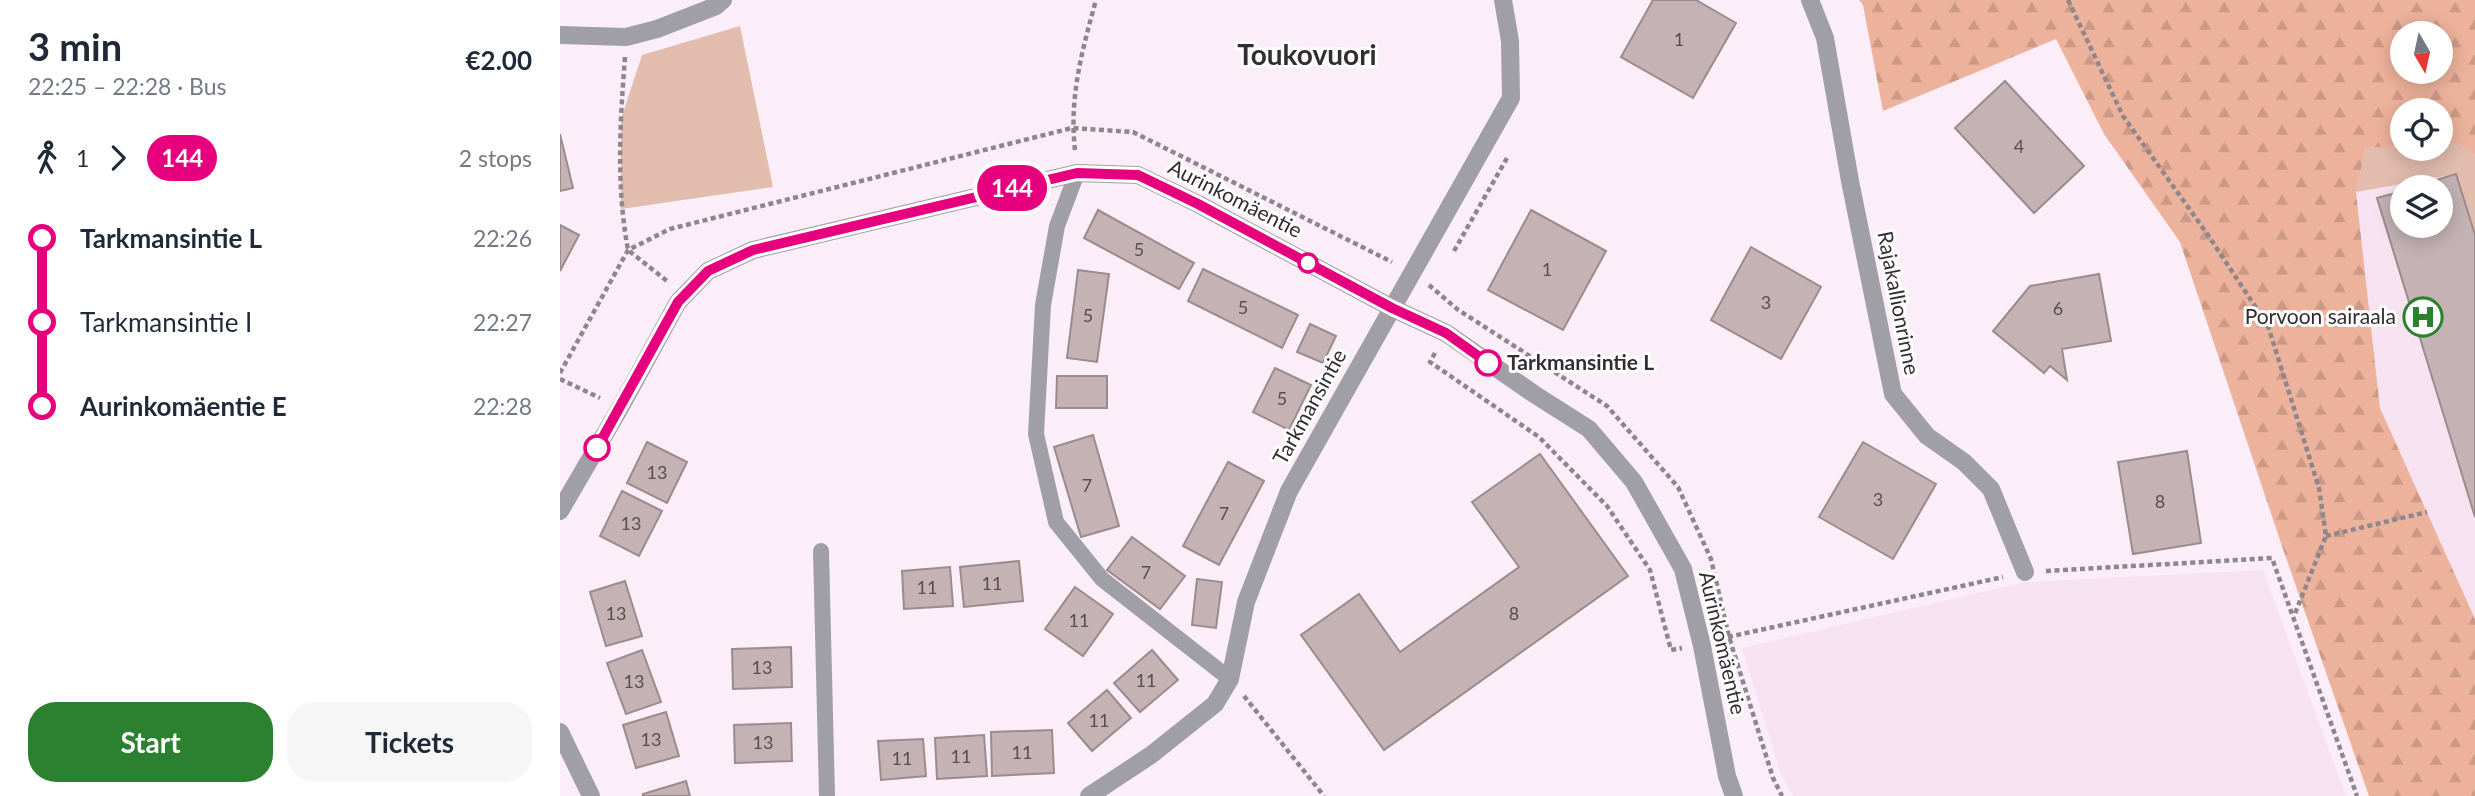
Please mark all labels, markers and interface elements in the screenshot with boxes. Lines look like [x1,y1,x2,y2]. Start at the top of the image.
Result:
north arrow [2390,21,2454,84]
map controls [2390,21,2453,238]
text: 3 min [28,23,122,69]
house number: 1 [1674,28,1684,50]
district label: Toukovuori [1237,37,1377,71]
text: €2.00 [466,44,532,76]
text: 22:25 – 22:28 · Bus [28,72,227,100]
button: locate [2390,98,2453,161]
house number: 4 [2014,135,2024,157]
icon: walk [28,139,66,177]
icon: forward [99,139,137,177]
text: 144 [161,143,203,172]
text: 1 [76,144,89,172]
text: 2 stops [459,144,532,172]
street label: Aurinkomäentie [1165,153,1307,242]
line badge: 144 [972,165,1052,211]
text: 144 [991,173,1033,202]
button: layers [2390,175,2453,238]
text: Tarkmansintie L [80,222,262,254]
text: 22:26 [473,224,532,252]
street label: Rajakallionrinne [1873,229,1926,377]
house number: 5 [1134,238,1144,260]
unlabelled marker [1298,253,1318,273]
house number: 1 [1542,258,1552,280]
house number: 3 [1761,291,1771,313]
house number: 5 [1238,296,1248,318]
hospital icon: Porvoon sairaala [2402,296,2444,338]
house number: 6 [2053,297,2063,319]
place label: Porvoon sairaala [2245,303,2396,328]
house number: 5 [1083,304,1093,326]
text: Tarkmansintie I [80,306,252,338]
text: 22:27 [473,308,532,336]
street label: Tarkmansintie [1267,344,1351,468]
place label: Tarkmansintie L [1507,349,1654,374]
marker: Tarkmansintie L [1475,350,1501,376]
house number: 5 [1277,387,1287,409]
text: Aurinkomäentie E [80,390,287,422]
text: 22:28 [473,392,532,420]
unlabelled marker [584,435,610,461]
house number: 13 [647,461,667,483]
house number: 7 [1082,474,1092,496]
house number: 3 [1873,488,1883,510]
house number: 8 [2155,490,2165,512]
house number: 7 [1219,502,1229,524]
house number: 13 [621,512,641,534]
house number: 7 [1141,561,1151,583]
street label: Aurinkomäentie [1695,569,1752,717]
house number: 11 [982,572,1002,594]
house number: 11 [917,576,937,598]
house number: 13 [606,602,626,624]
house number: 8 [1509,602,1519,624]
house number: 11 [1069,609,1089,631]
house number: 13 [752,656,772,678]
house number: 11 [1136,669,1156,691]
house number: 13 [624,670,644,692]
button: Start [28,702,273,782]
button: Tickets [287,702,532,782]
house number: 11 [1089,709,1109,731]
house number: 13 [641,728,661,750]
house number: 13 [753,731,773,753]
house number: 11 [1012,741,1032,763]
house number: 11 [951,745,971,767]
house number: 11 [892,747,912,769]

